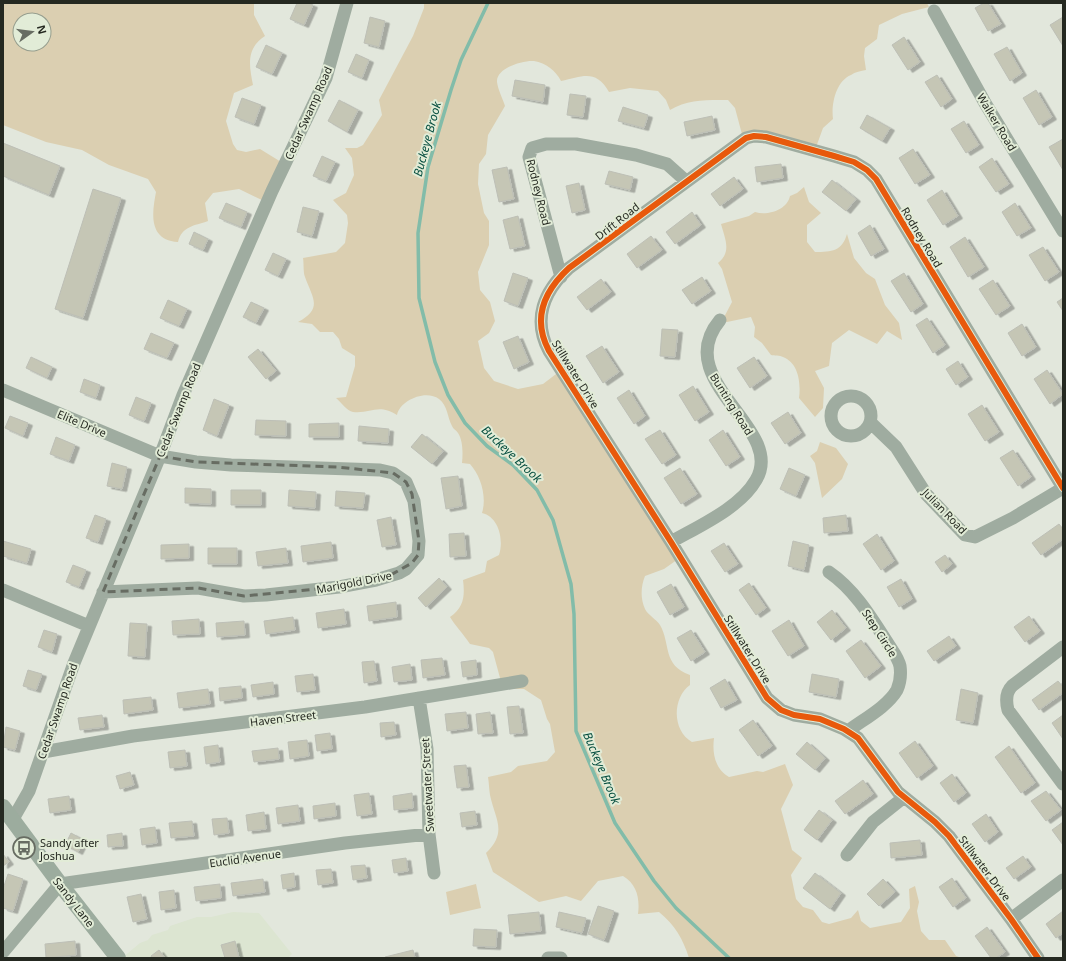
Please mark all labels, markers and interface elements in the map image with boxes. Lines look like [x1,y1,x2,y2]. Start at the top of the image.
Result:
north arrow [12,12,52,52]
text: N [34,23,51,36]
street label: Cedar Swamp Road [281,64,335,162]
street label: Walker Road [974,90,1020,154]
water label: Buckeye Brook [409,99,445,178]
street label: Rodney Road [524,157,554,227]
street label: Drift Road [592,199,642,243]
street label: Rodney Road [898,204,946,270]
street label: Stillwater Drive [549,337,603,411]
street label: Cedar Swamp Road [152,361,204,459]
street label: Bunting Road [707,370,757,438]
street label: Elite Drive [55,406,109,440]
water label: Buckeye Brook [478,422,547,487]
street label: Julian Road [919,484,970,537]
street label: Marigold Drive [315,567,393,597]
street label: Step Circle [859,606,901,660]
street label: Stillwater Drive [721,612,775,686]
street label: Cedar Swamp Road [34,661,80,761]
street label: Haven Street [249,707,317,729]
water label: Buckeye Brook [579,729,625,808]
street label: Sweetwater Street [417,738,437,832]
street label: Stillwater Drive [956,832,1014,904]
bus stop icon: Sandy after Joshua [11,835,37,861]
place label: Sandy after Joshua [39,835,99,863]
street label: Euclid Avenue [208,846,282,870]
street label: Sandy Lane [50,874,98,930]

